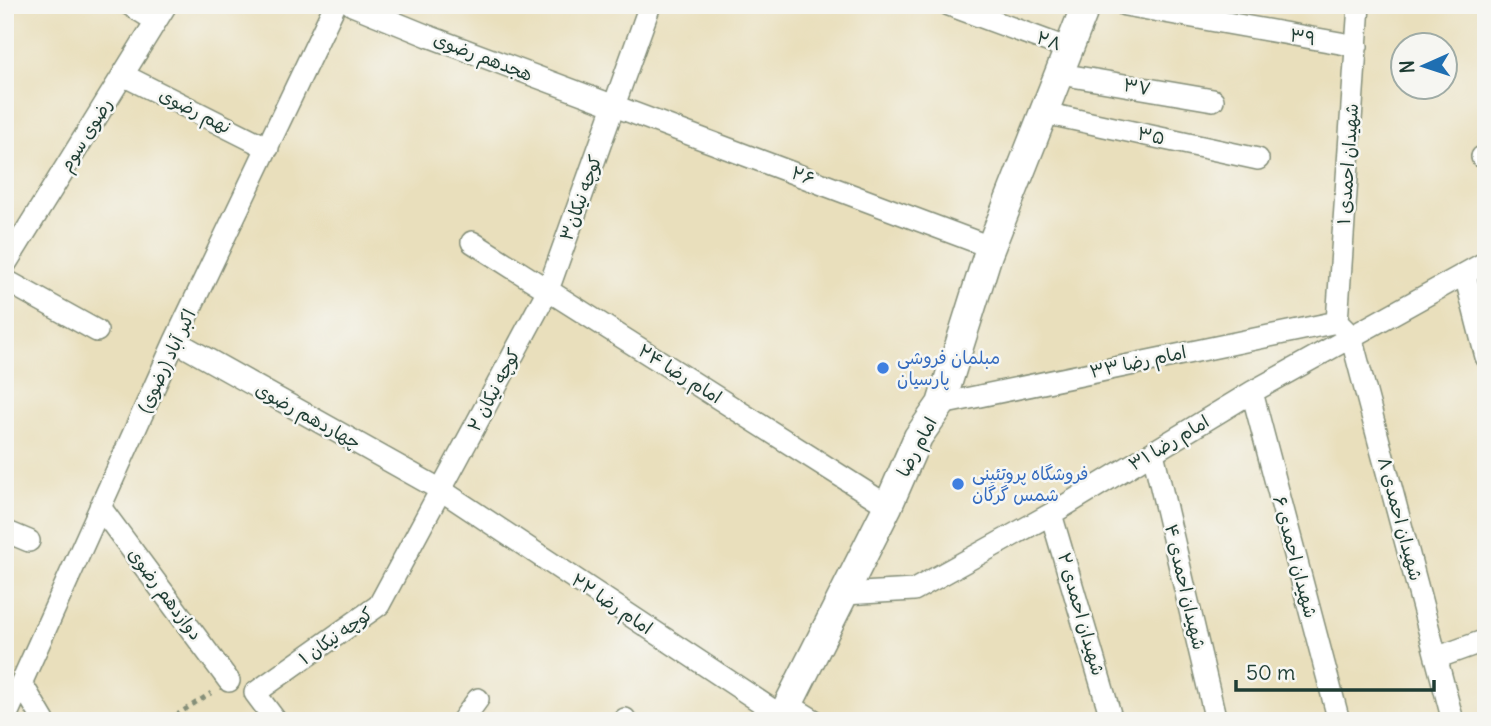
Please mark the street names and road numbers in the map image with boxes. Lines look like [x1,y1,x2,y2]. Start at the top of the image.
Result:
street label: ۳۹ [1288,23,1318,50]
street label: ۲۸ [1034,25,1065,56]
street label: هجدهم رضوی [429,27,536,89]
street label: ۳۷ [1122,73,1153,100]
street label: نهم رضوی [154,83,235,141]
street label: رضوی سوم [54,94,120,177]
street label: ۱ شهیدان احمدی [1332,103,1363,225]
street label: ۳۵ [1135,121,1167,150]
street label: کوچه نیکان۳ [554,152,608,244]
street label: ۲۶ [788,161,818,190]
street label: اکبر آباد (رضوی) [132,305,201,416]
street label: امام رضا ۲۴ [633,339,726,411]
street label: امام رضا ۳۳ [1087,340,1189,386]
street label: کوچه نیکان ۲ [462,344,526,436]
street label: چهاردهم رضوی [250,377,365,457]
street label: امام رضا ۳۱ [1124,410,1215,478]
street label: امام رضا [891,413,944,482]
street label: ۸ شهیدان احمدی [1373,454,1428,583]
street label: ۶ شهیدان احمدی [1268,493,1323,621]
street label: ۴ شهیدان احمدی [1160,522,1211,652]
street label: دوازدهم رضوی [121,543,208,646]
street label: ۲ شهیدان احمدی [1053,550,1110,678]
street label: امام رضا ۲۲ [566,568,657,642]
street label: کوچه نیکان ۱ [294,602,378,670]

